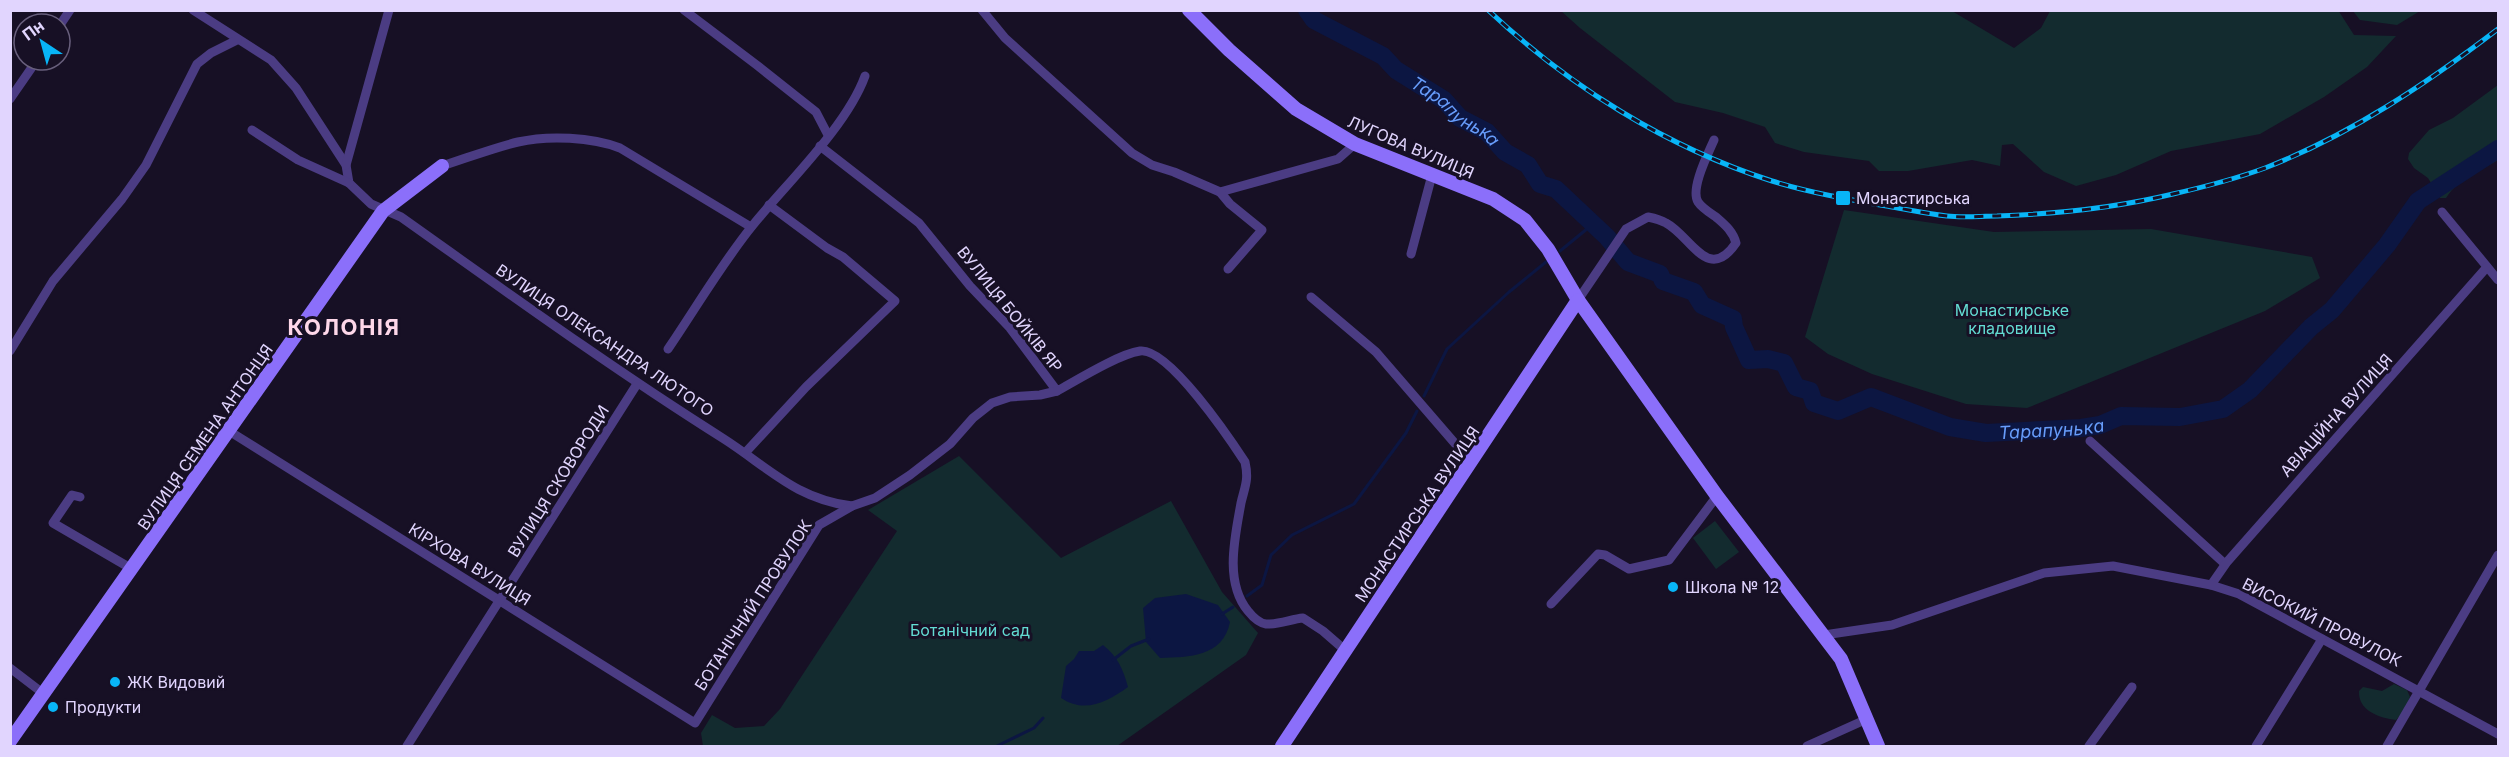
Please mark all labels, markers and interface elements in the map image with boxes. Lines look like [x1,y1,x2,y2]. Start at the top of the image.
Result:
north arrow [12,12,72,72]
text: Пн [18,15,48,44]
water label: Тарапунька [1407,72,1505,150]
street label: ЛУГОВА ВУЛИЦЯ [1345,111,1477,183]
place label: Монастирська [1856,188,1970,208]
marker: Монастирська [1834,189,1852,207]
street label: ВУЛИЦЯ БОЙКІВ ЯР [953,242,1067,376]
street label: ВУЛИЦЯ ОЛЕКСАНДРА ЛЮТОГО [492,260,718,420]
park label: Монастирське кладовище [1955,300,2069,338]
district label: КОЛОНІЯ [288,314,400,340]
street label: ВУЛИЦЯ СЕМЕНА АНТОНЦЯ [133,340,277,534]
street label: АВІАЦІЙНА ВУЛИЦЯ [2276,349,2396,481]
street label: ВУЛИЦЯ СКОВОРОДИ [503,401,613,561]
water label: Тарапунька [1998,414,2106,443]
street label: МОНАСТИРСЬКА ВУЛИЦЯ [1351,422,1483,606]
street label: БОТАНІЧНИЙ ПРОВУЛОК [690,516,816,694]
street label: КІРХОВА ВУЛИЦЯ [405,518,535,610]
street label: ВИСОКИЙ ПРОВУЛОК [2239,573,2405,671]
place label: Школа № 12 [1685,577,1779,597]
marker: Школа № 12 [1666,580,1680,594]
park label: Ботанічний сад [910,620,1030,640]
place label: ЖК Видовий [127,672,225,692]
marker: ЖК Видовий [108,675,122,689]
place label: Продукти [65,697,141,717]
marker: Продукти [46,700,60,714]

